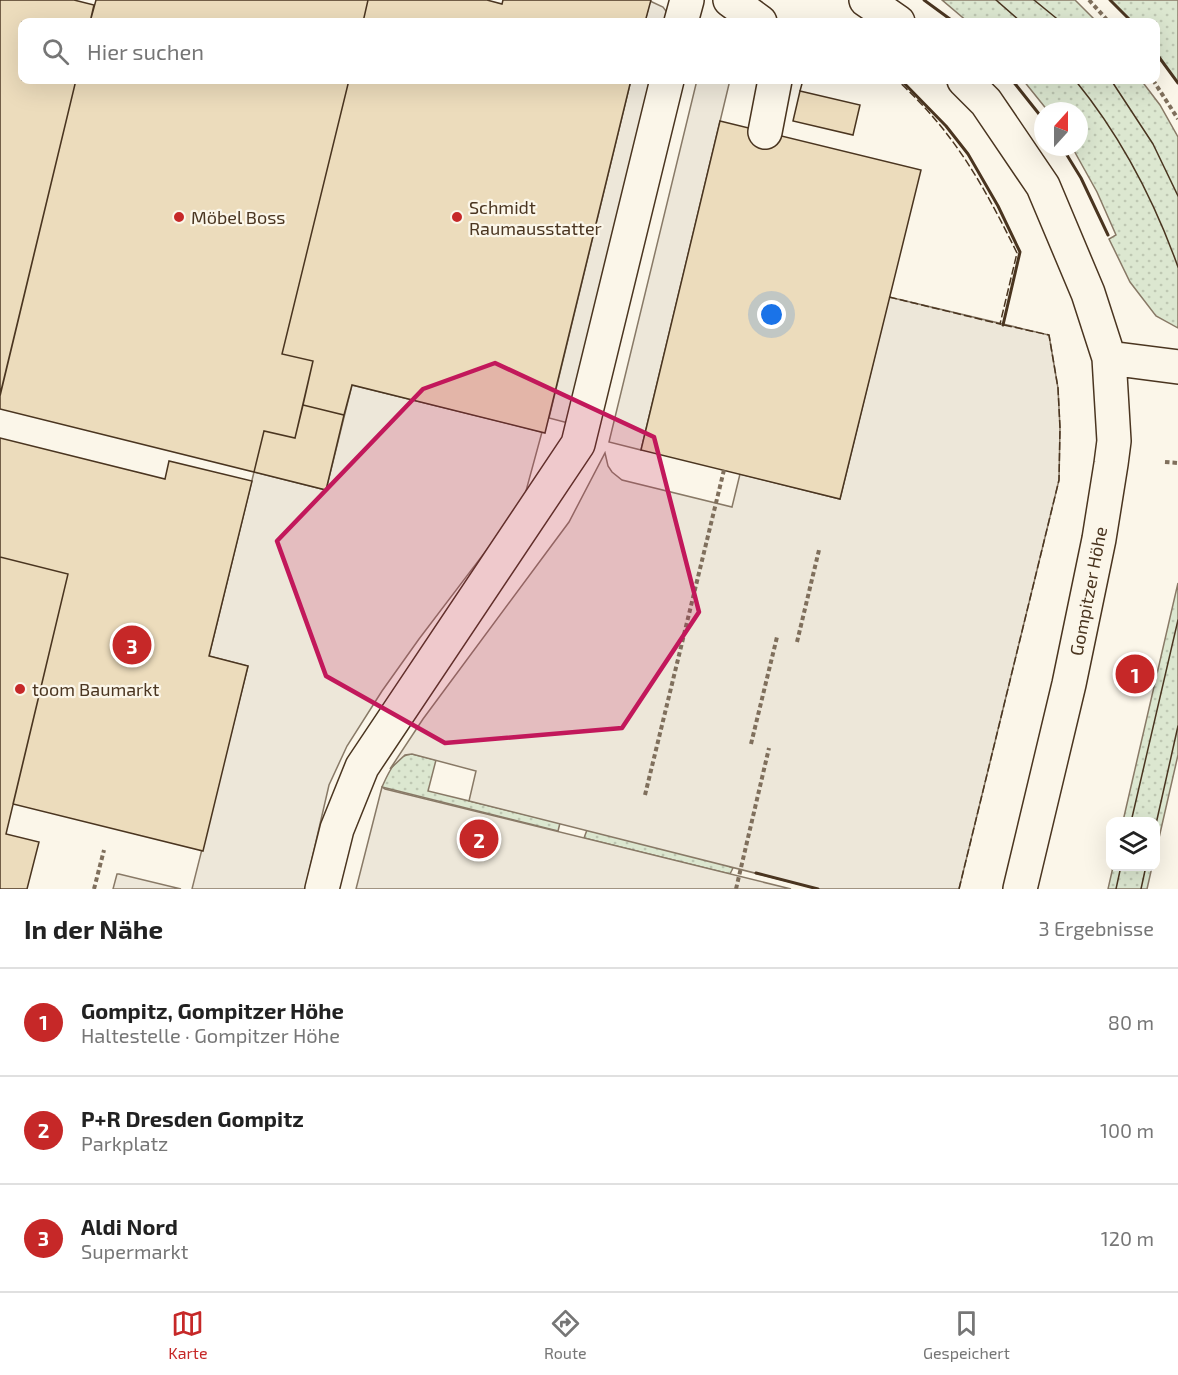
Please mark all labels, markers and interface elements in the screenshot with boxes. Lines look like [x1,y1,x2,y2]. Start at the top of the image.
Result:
search box [18,18,1160,84]
icon: search [39,35,72,68]
text: Hier suchen [87,38,204,64]
north arrow [1034,102,1088,156]
place label: Schmidt Raumausstatter [469,196,602,239]
place label: Möbel Boss [191,206,286,228]
marker: Möbel Boss [172,210,186,224]
marker: Schmidt Raumausstatter [450,210,464,224]
your location [757,300,786,329]
street label: Gompitzer Höhe [1065,525,1111,657]
pin: 3 [112,622,152,668]
pin: 1 [1116,652,1154,696]
place label: toom Baumarkt [32,678,159,700]
marker: toom Baumarkt [13,682,27,696]
pin: 2 [460,816,498,862]
map controls [1106,817,1160,871]
button: layers [1106,817,1160,871]
text: In der Nähe [24,913,163,944]
text: 3 Ergebnisse [1038,916,1154,940]
text: Gompitz, Gompitzer Höhe [81,997,344,1023]
text: 1 [39,1010,48,1034]
text: 80 m [1108,1010,1154,1034]
text: Haltestelle · Gompitzer Höhe [81,1023,340,1047]
text: P+R Dresden Gompitz [81,1105,304,1131]
text: 2 [38,1118,49,1142]
text: 100 m [1100,1118,1154,1142]
text: Parkplatz [81,1131,168,1155]
text: Aldi Nord [81,1213,178,1239]
text: 3 [38,1226,49,1250]
text: 120 m [1101,1226,1154,1250]
text: Supermarkt [81,1239,188,1263]
tab: Karte [168,1307,208,1362]
tab: Route [544,1307,587,1362]
tab: Gespeichert [923,1307,1010,1362]

